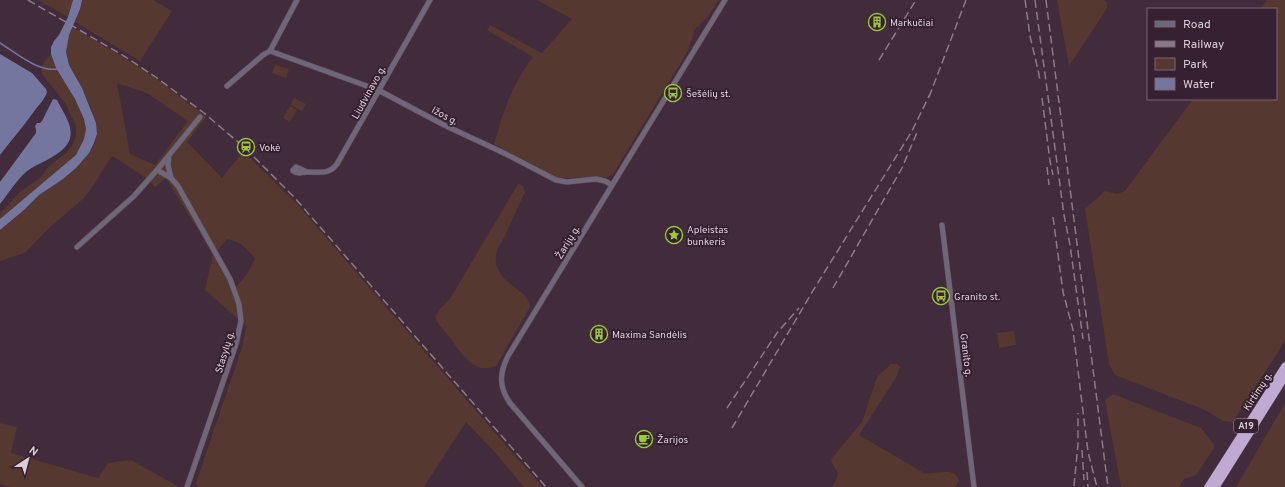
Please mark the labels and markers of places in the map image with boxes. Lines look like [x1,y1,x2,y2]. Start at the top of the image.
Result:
building icon: Markučiai [867,12,887,32]
place label: Markučiai [890,17,933,30]
bus stop icon: Šešėlių st. [663,83,683,103]
place label: Šešėlių st. [686,88,731,101]
station icon: Vokė [236,137,256,157]
place label: Vokė [259,142,281,155]
place label: Apleistas bunkeris [687,224,729,249]
place icon: Apleistas bunkeris [664,225,684,245]
bus stop icon: Granito st. [931,286,951,306]
place label: Granito st. [954,291,1000,304]
building icon: Maxima Sandėlis [589,324,609,344]
place label: Maxima Sandėlis [612,329,687,342]
cafe icon: Žarijos [634,429,654,449]
place label: Žarijos [657,434,689,447]

